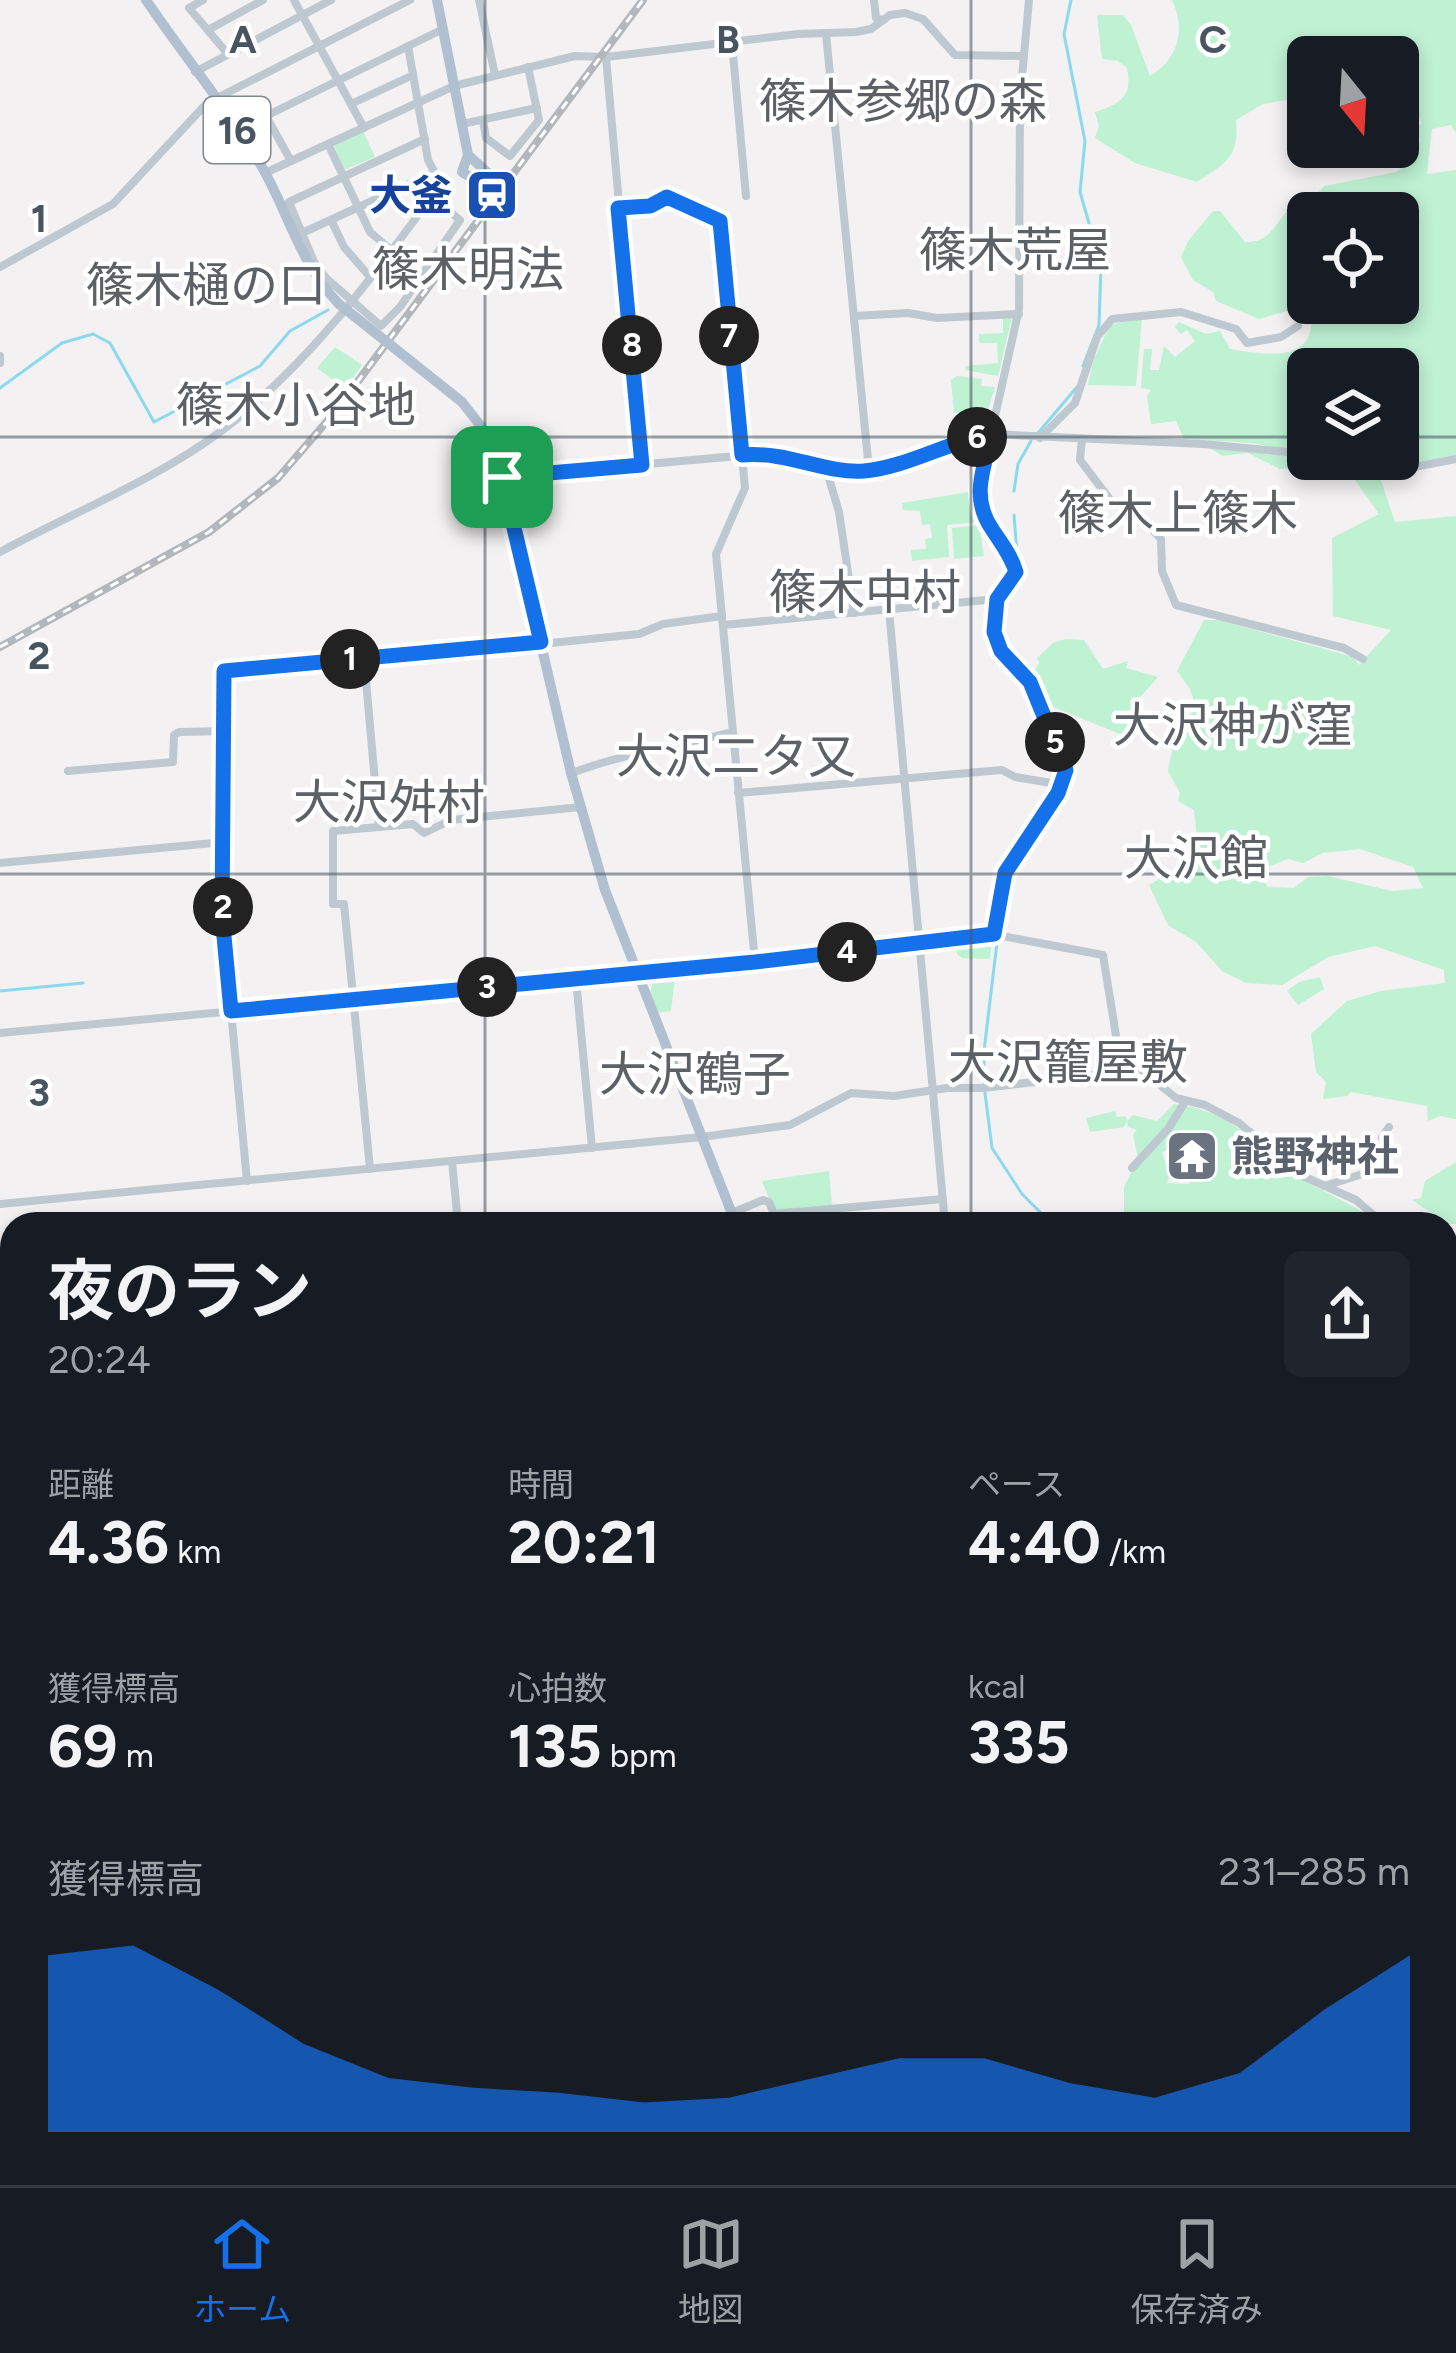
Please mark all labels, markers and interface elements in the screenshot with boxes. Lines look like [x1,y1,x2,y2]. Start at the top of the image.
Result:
text: A [229,16,257,63]
text: B [716,16,740,63]
text: C [1199,16,1227,63]
north arrow [1287,36,1419,168]
map controls [1287,36,1419,480]
district label: 篠木参郷の森 [759,72,1047,130]
road number: 16 [204,97,270,163]
station icon: 大釜 [464,167,520,223]
place label: 大釜 [369,170,453,221]
button: locate [1287,192,1419,324]
text: 1 [31,195,47,242]
district label: 篠木荒屋 [919,221,1111,279]
district label: 篠木明法 [372,240,564,298]
district label: 篠木樋の口 [86,256,326,314]
pin: 7 [699,306,759,366]
pin: 8 [602,315,662,375]
text: 7 [720,316,738,355]
text: 8 [622,325,642,364]
button: layers [1287,348,1419,480]
district label: 篠木小谷地 [176,376,416,434]
pin: 6 [947,407,1007,467]
text: 6 [967,417,987,456]
pin [451,426,553,528]
icon: arrive [469,444,535,510]
district label: 篠木上篠木 [1058,484,1298,542]
district label: 篠木中村 [769,563,961,621]
pin: 1 [320,629,380,689]
text: 2 [28,632,50,679]
text: 1 [343,639,357,678]
district label: 大沢神が窪 [1113,696,1353,754]
pin: 5 [1025,712,1085,772]
text: 5 [1045,722,1065,761]
district label: 大沢二タ又 [616,727,856,785]
district label: 大沢舛村 [293,773,485,831]
district label: 大沢館 [1124,829,1268,887]
pin: 2 [193,877,253,937]
text: 2 [213,887,233,926]
pin: 4 [817,922,877,982]
text: 4 [837,932,857,971]
pin: 3 [457,957,517,1017]
text: 3 [478,967,496,1006]
district label: 大沢籠屋敷 [948,1033,1188,1091]
district label: 大沢鶴子 [599,1045,791,1103]
text: 3 [28,1069,50,1116]
temple icon: 熊野神社 [1164,1128,1220,1184]
place label: 熊野神社 [1231,1131,1399,1182]
text: 夜のラン [48,1251,312,1331]
button: share [1284,1251,1410,1377]
text: 20:24 [48,1336,151,1383]
text: 距離 [48,1465,114,1504]
text: 時間 [508,1465,574,1504]
text: ペース [968,1465,1065,1504]
text: 4.36 [48,1506,169,1578]
text: 20:21 [508,1506,660,1578]
text: 4:40 [968,1506,1101,1578]
text: km [169,1532,221,1571]
text: /km [1101,1532,1166,1571]
text: kcal [968,1667,1026,1706]
text: 獲得標高 [48,1669,180,1708]
text: 心拍数 [508,1669,607,1708]
text: 335 [968,1706,1070,1778]
text: 69 [48,1710,118,1782]
text: 135 [508,1710,602,1782]
text: m [118,1736,154,1775]
text: bpm [602,1736,677,1775]
text: 231–285 m [1218,1848,1410,1895]
text: 獲得標高 [48,1856,204,1903]
tab: ホーム [193,2211,291,2331]
tab: 地図 [678,2211,744,2331]
tab: 保存済み [1131,2211,1263,2331]

